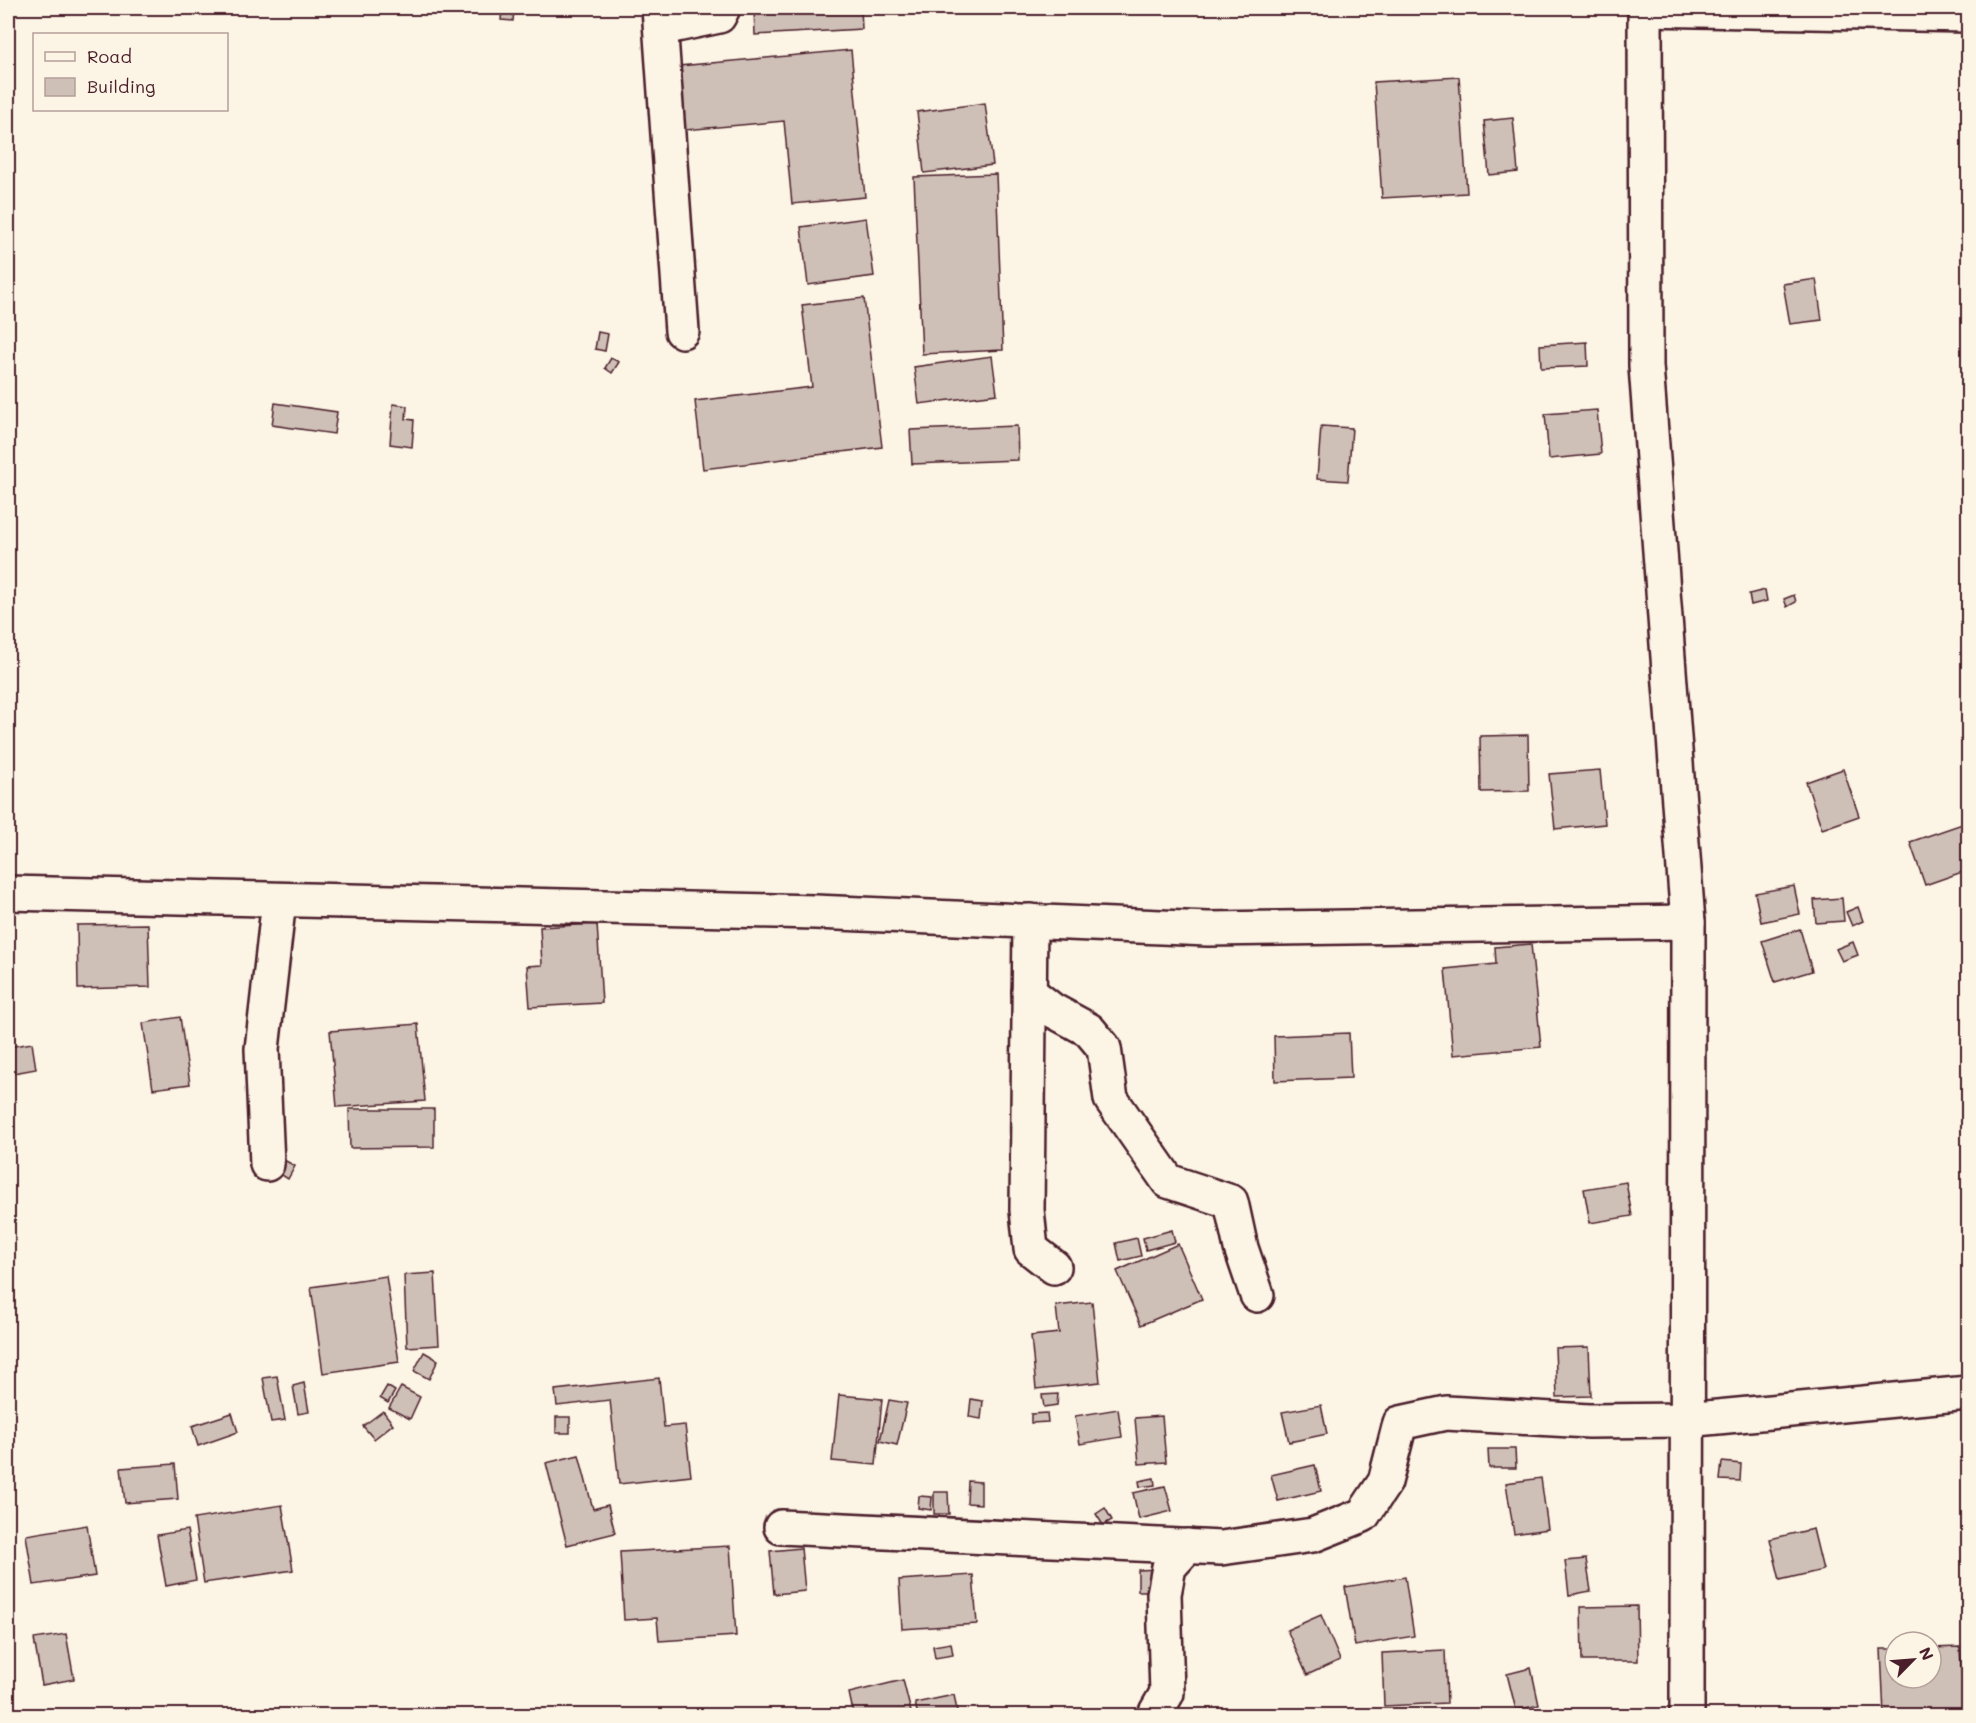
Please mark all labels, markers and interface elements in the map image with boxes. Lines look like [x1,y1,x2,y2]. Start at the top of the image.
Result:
legend [33,33,228,111]
text: Road [87,44,132,68]
text: Building [87,74,155,98]
north arrow [1883,1630,1943,1690]
text: N [1915,1644,1939,1663]

